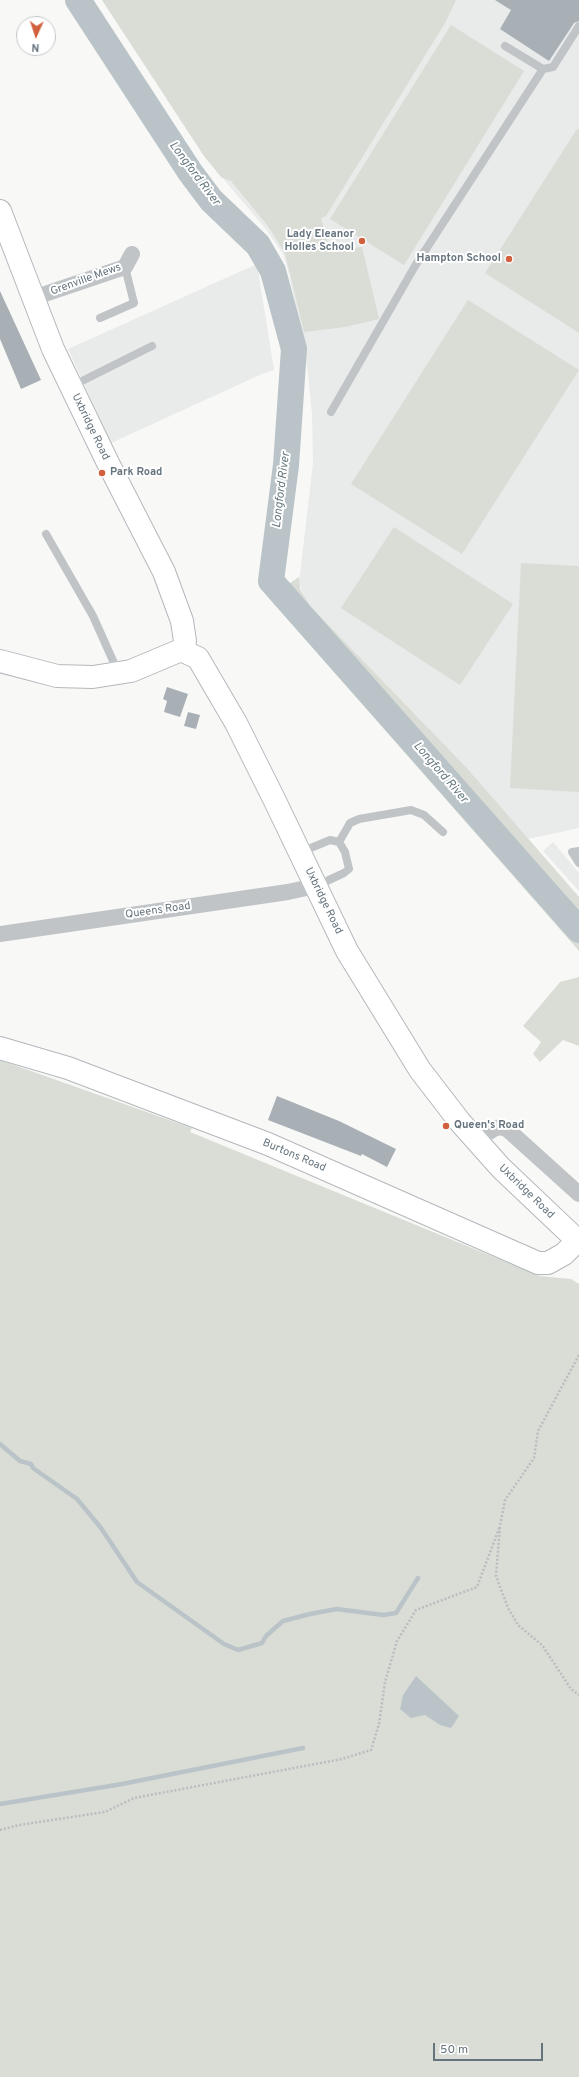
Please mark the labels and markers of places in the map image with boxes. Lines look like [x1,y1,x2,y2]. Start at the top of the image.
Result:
place label: Lady Eleanor Holles School [284,228,354,254]
marker: Lady Eleanor Holles School [357,236,367,246]
place label: Hampton School [416,252,501,266]
marker: Hampton School [504,254,514,264]
place label: Park Road [110,466,162,480]
marker: Park Road [97,468,107,478]
place label: Queen's Road [454,1119,524,1133]
marker: Queen's Road [441,1121,451,1131]

